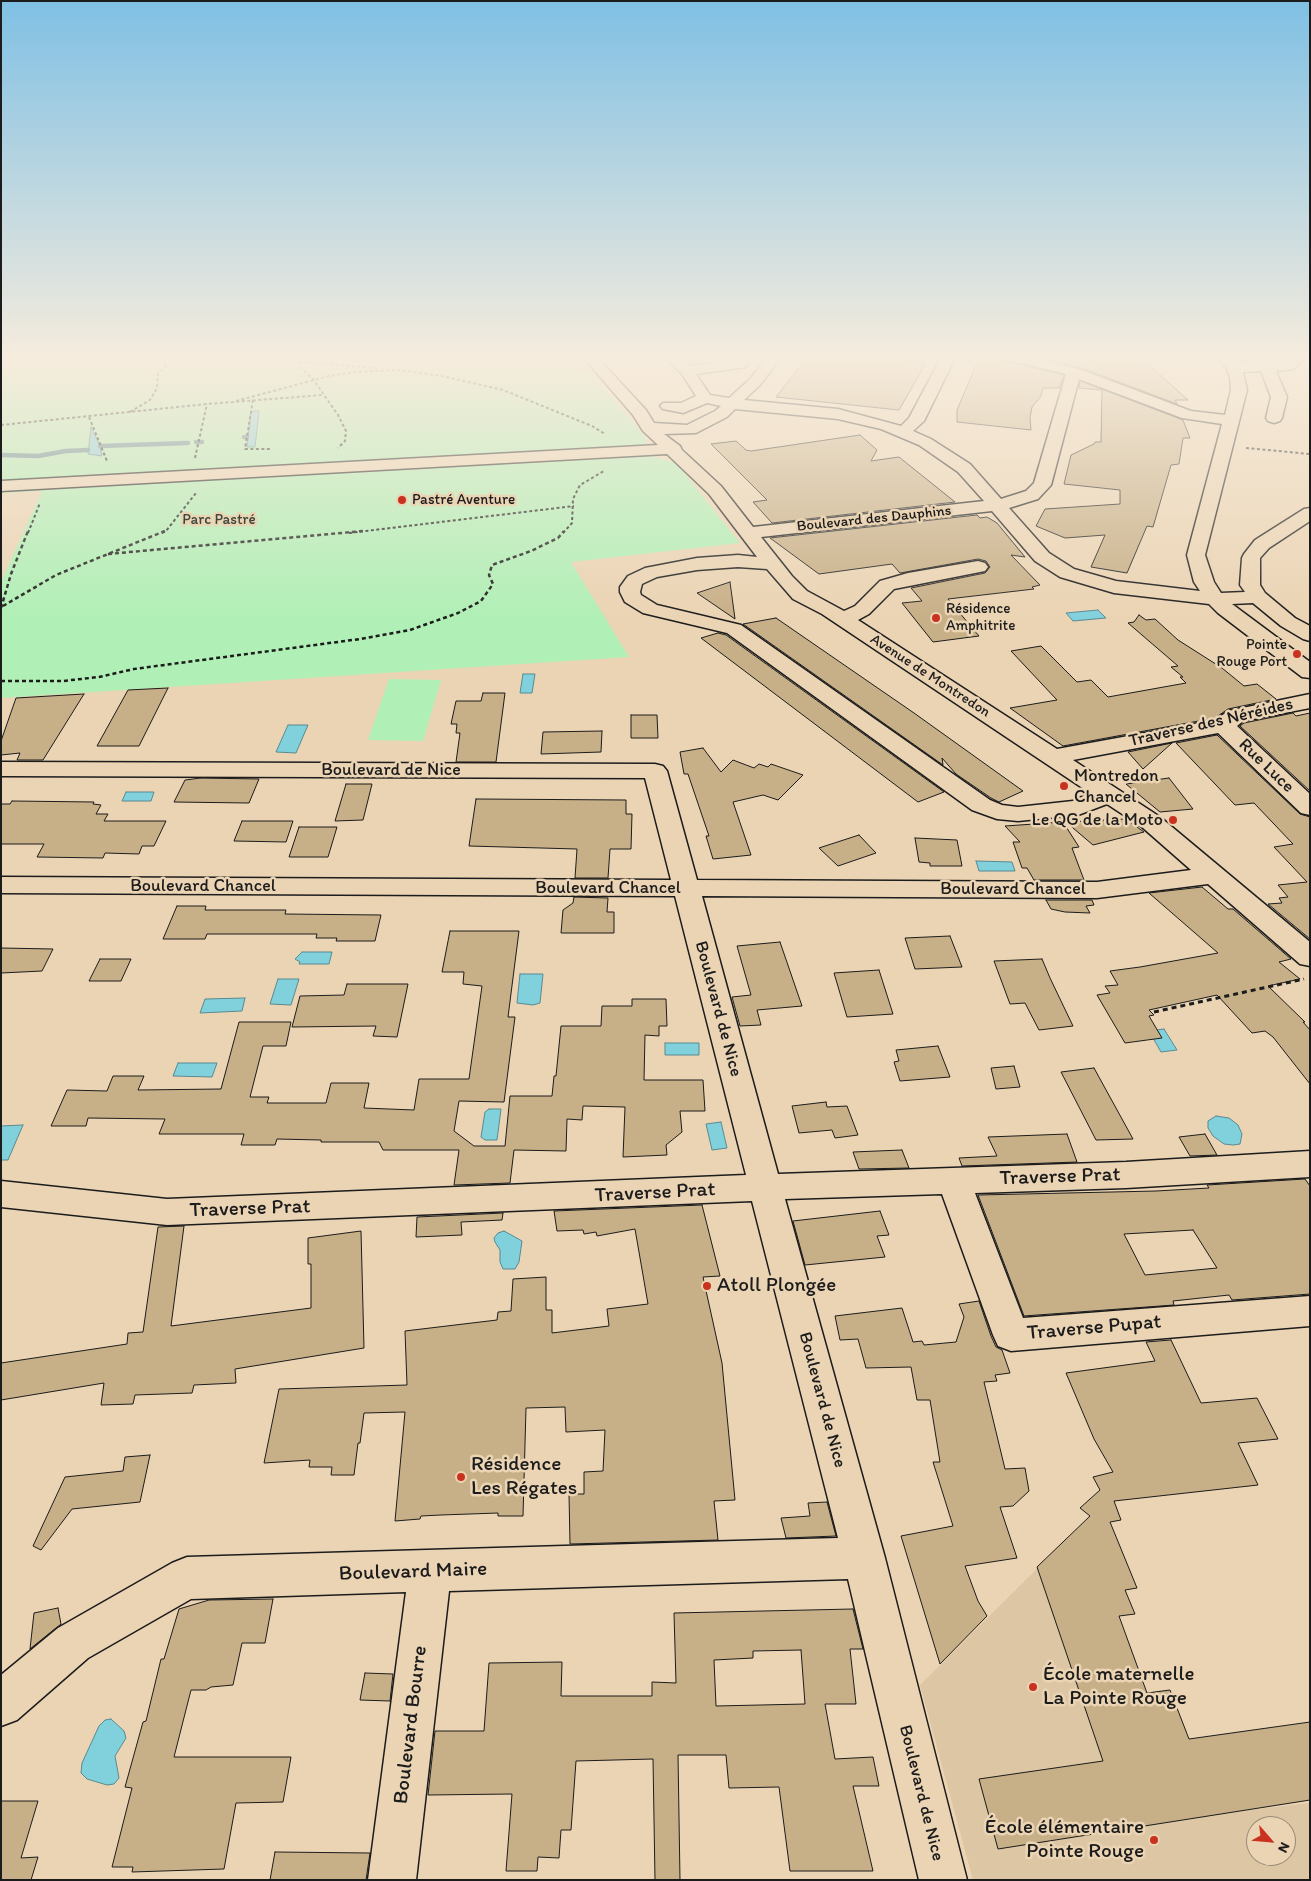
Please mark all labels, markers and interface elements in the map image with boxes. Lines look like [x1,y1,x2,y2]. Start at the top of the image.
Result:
place label: Pastré Aventure [412,491,515,509]
marker: Pastré Aventure [396,494,408,506]
street label: Boulevard des Dauphins [796,502,952,536]
park label: Parc Pastré [182,511,256,529]
place label: Résidence Amphitrite [946,600,1015,635]
marker: Résidence Amphitrite [930,612,942,624]
street label: Avenue de Montredon [867,630,993,722]
place label: Pointe Rouge Port [1217,636,1287,671]
marker: Pointe Rouge Port [1291,648,1303,660]
street label: Traverse des Néréides [1127,694,1295,752]
street label: Rue Luce [1234,734,1298,798]
street label: Boulevard de Nice [321,759,461,781]
place label: Montredon Chancel [1074,765,1159,808]
marker: Montredon Chancel [1058,780,1070,792]
place label: Le QG de la Moto [1032,809,1163,831]
marker: Le QG de la Moto [1167,814,1179,826]
street label: Boulevard Chancel [130,875,276,897]
street label: Boulevard Chancel [535,877,681,899]
street label: Boulevard Chancel [940,878,1086,900]
street label: Boulevard de Nice [690,939,746,1079]
street label: Traverse Prat [999,1162,1121,1192]
street label: Traverse Prat [594,1177,716,1209]
street label: Traverse Prat [189,1194,311,1224]
place label: Atoll Plongée [717,1273,836,1299]
marker: Atoll Plongée [701,1280,713,1292]
street label: Traverse Pupat [1026,1310,1162,1346]
street label: Boulevard de Nice [794,1330,850,1470]
place label: Résidence Les Régates [471,1452,577,1502]
marker: Résidence Les Régates [455,1471,467,1483]
street label: Boulevard Maire [338,1557,488,1587]
street label: Boulevard Bourre [389,1644,433,1806]
place label: École maternelle La Pointe Rouge [1043,1662,1194,1712]
marker: École maternelle La Pointe Rouge [1027,1681,1039,1693]
street label: Boulevard de Nice [894,1723,948,1863]
place label: École élémentaire Pointe Rouge [985,1815,1144,1865]
north arrow [1246,1816,1296,1866]
marker: École élémentaire Pointe Rouge [1148,1834,1160,1846]
text: N [1274,1840,1294,1856]

